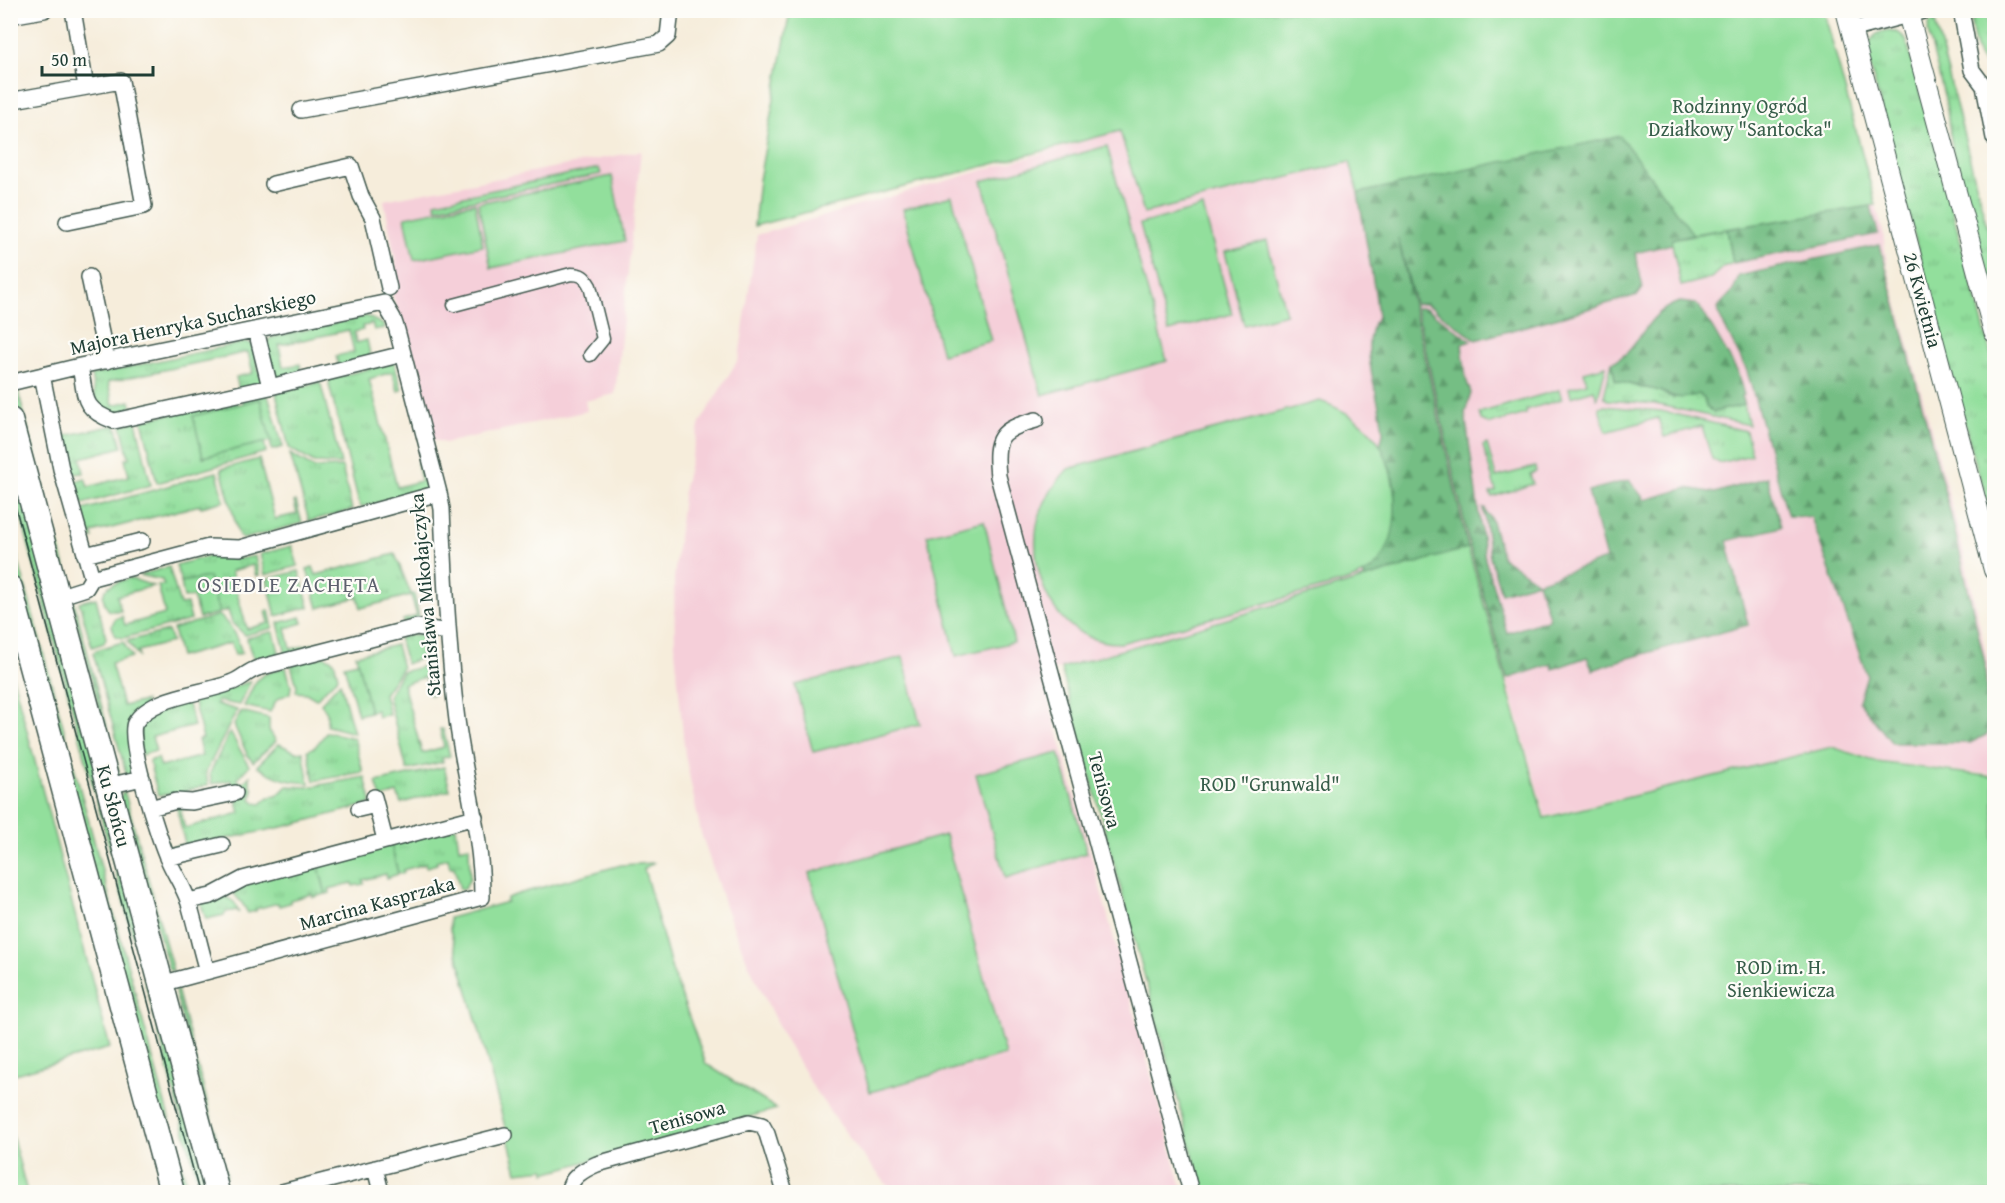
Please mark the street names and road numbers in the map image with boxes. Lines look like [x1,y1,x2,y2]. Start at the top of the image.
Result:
street label: 26 Kwietnia [1897,249,1950,352]
street label: Majora Henryka Sucharskiego [67,281,319,362]
street label: Stanisława Mikołajczyka [401,492,448,698]
street label: Tenisowa [1081,749,1130,832]
street label: Ku Słońcu [90,762,139,850]
street label: Marcina Kasprzaka [296,868,458,937]
street label: Tenisowa [645,1092,729,1141]

